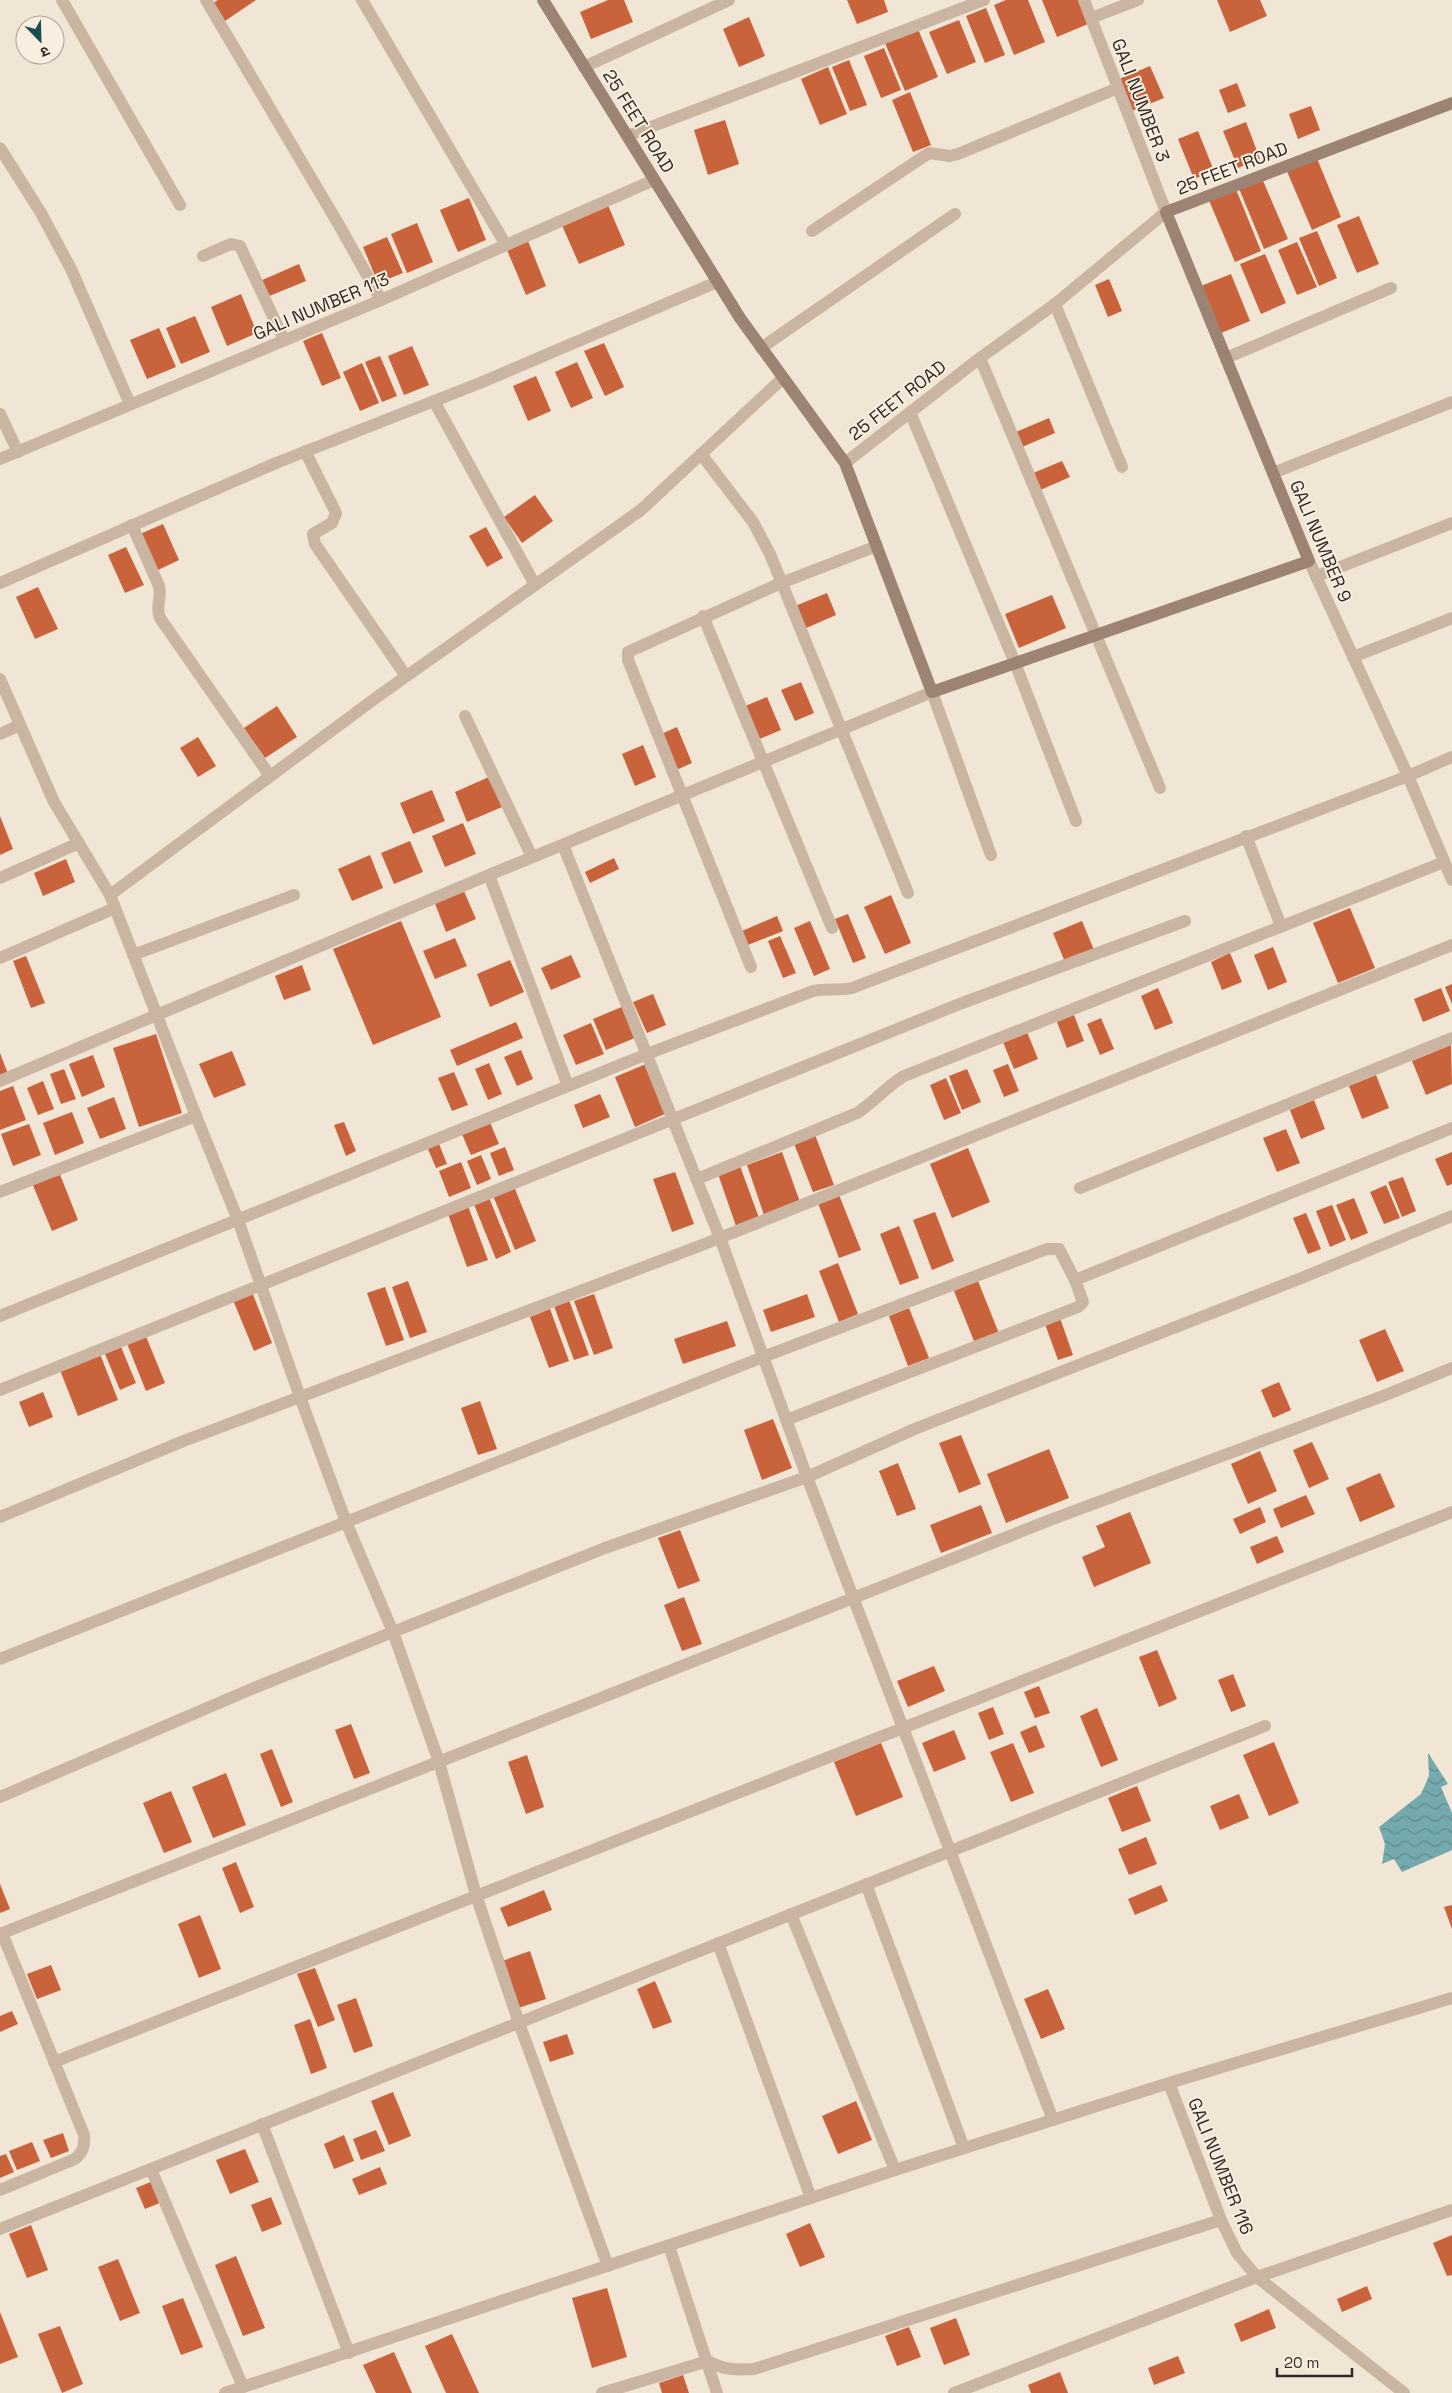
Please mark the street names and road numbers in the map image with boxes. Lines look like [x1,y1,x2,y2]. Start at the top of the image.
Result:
street label: GALI NUMBER 3 [1107,35,1175,165]
street label: 25 FEET ROAD [598,65,680,177]
street label: 25 FEET ROAD [1173,136,1291,200]
street label: GALI NUMBER 113 [250,267,392,345]
street label: 25 FEET ROAD [844,355,950,445]
street label: GALI NUMBER 9 [1285,476,1357,606]
street label: GALI NUMBER 116 [1183,2094,1259,2238]

